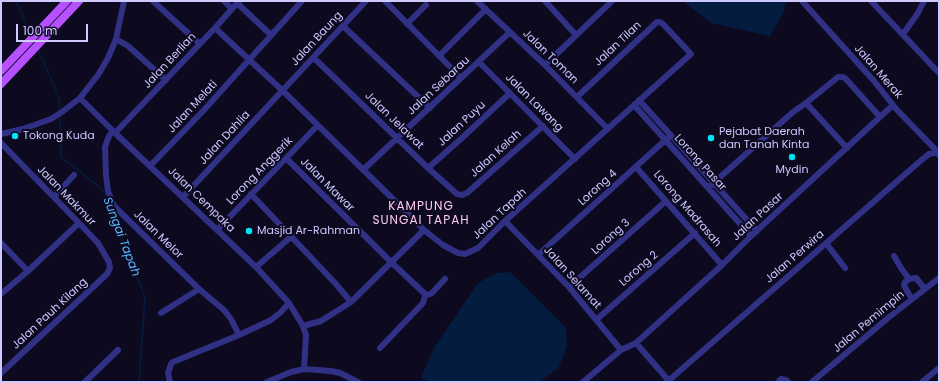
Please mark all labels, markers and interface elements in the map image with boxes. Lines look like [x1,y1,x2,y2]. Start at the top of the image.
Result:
street label: Jalan Baung [289,9,345,69]
scale bar [18,16,90,42]
street label: Jalan Tilan [592,19,644,69]
text: 100 m [23,22,57,39]
street label: Jalan Toman [519,27,581,87]
street label: Jalan Berlian [141,31,199,91]
street label: Jalan Merak [851,42,905,102]
street label: Jalan Sebarau [405,54,473,118]
street label: Jalan Lawang [502,71,566,135]
street label: Jalan Melati [165,78,221,136]
street label: Jalan Jelawat [362,90,426,152]
street label: Jalan Puyu [436,99,488,149]
street label: Jalan Dahlia [197,108,253,168]
place label: Pejabat Daerah dan Tanah Kinta [719,125,809,151]
street label: Jalan Kelah [468,128,524,180]
place label: Tokong Kuda [23,129,95,143]
marker: Tokong Kuda [10,131,20,141]
street label: Lorong Pasar [671,132,729,194]
marker: Pejabat Daerah dan Tanah Kinta [706,133,716,143]
street label: Lorong Anggerik [224,134,296,208]
marker: Mydin [787,152,797,162]
street label: Jalan Mawar [297,155,357,215]
street label: Jalan Makmur [34,163,98,229]
place label: Mydin [776,163,808,177]
street label: Jalan Cempaka [165,165,237,235]
street label: Lorong 4 [576,167,620,209]
street label: Lorong Madrasah [650,168,724,250]
street label: Jalan Tapah [470,186,530,242]
street label: Jalan Pasar [730,190,786,244]
water label: Sungai Tapah [99,195,143,279]
district label: KAMPUNG SUNGAI TAPAH [372,200,470,228]
street label: Jalan Melor [131,208,185,262]
street label: Lorong 3 [589,216,633,258]
place label: Masjid Ar-Rahman [257,224,360,238]
marker: Masjid Ar-Rahman [244,226,254,236]
street label: Jalan Perwira [763,228,827,286]
street label: Jalan Selamat [540,244,604,312]
street label: Lorong 2 [617,249,661,289]
street label: Jalan Pauh Kilang [10,276,90,352]
street label: Jalan Pemimpin [831,288,907,356]

